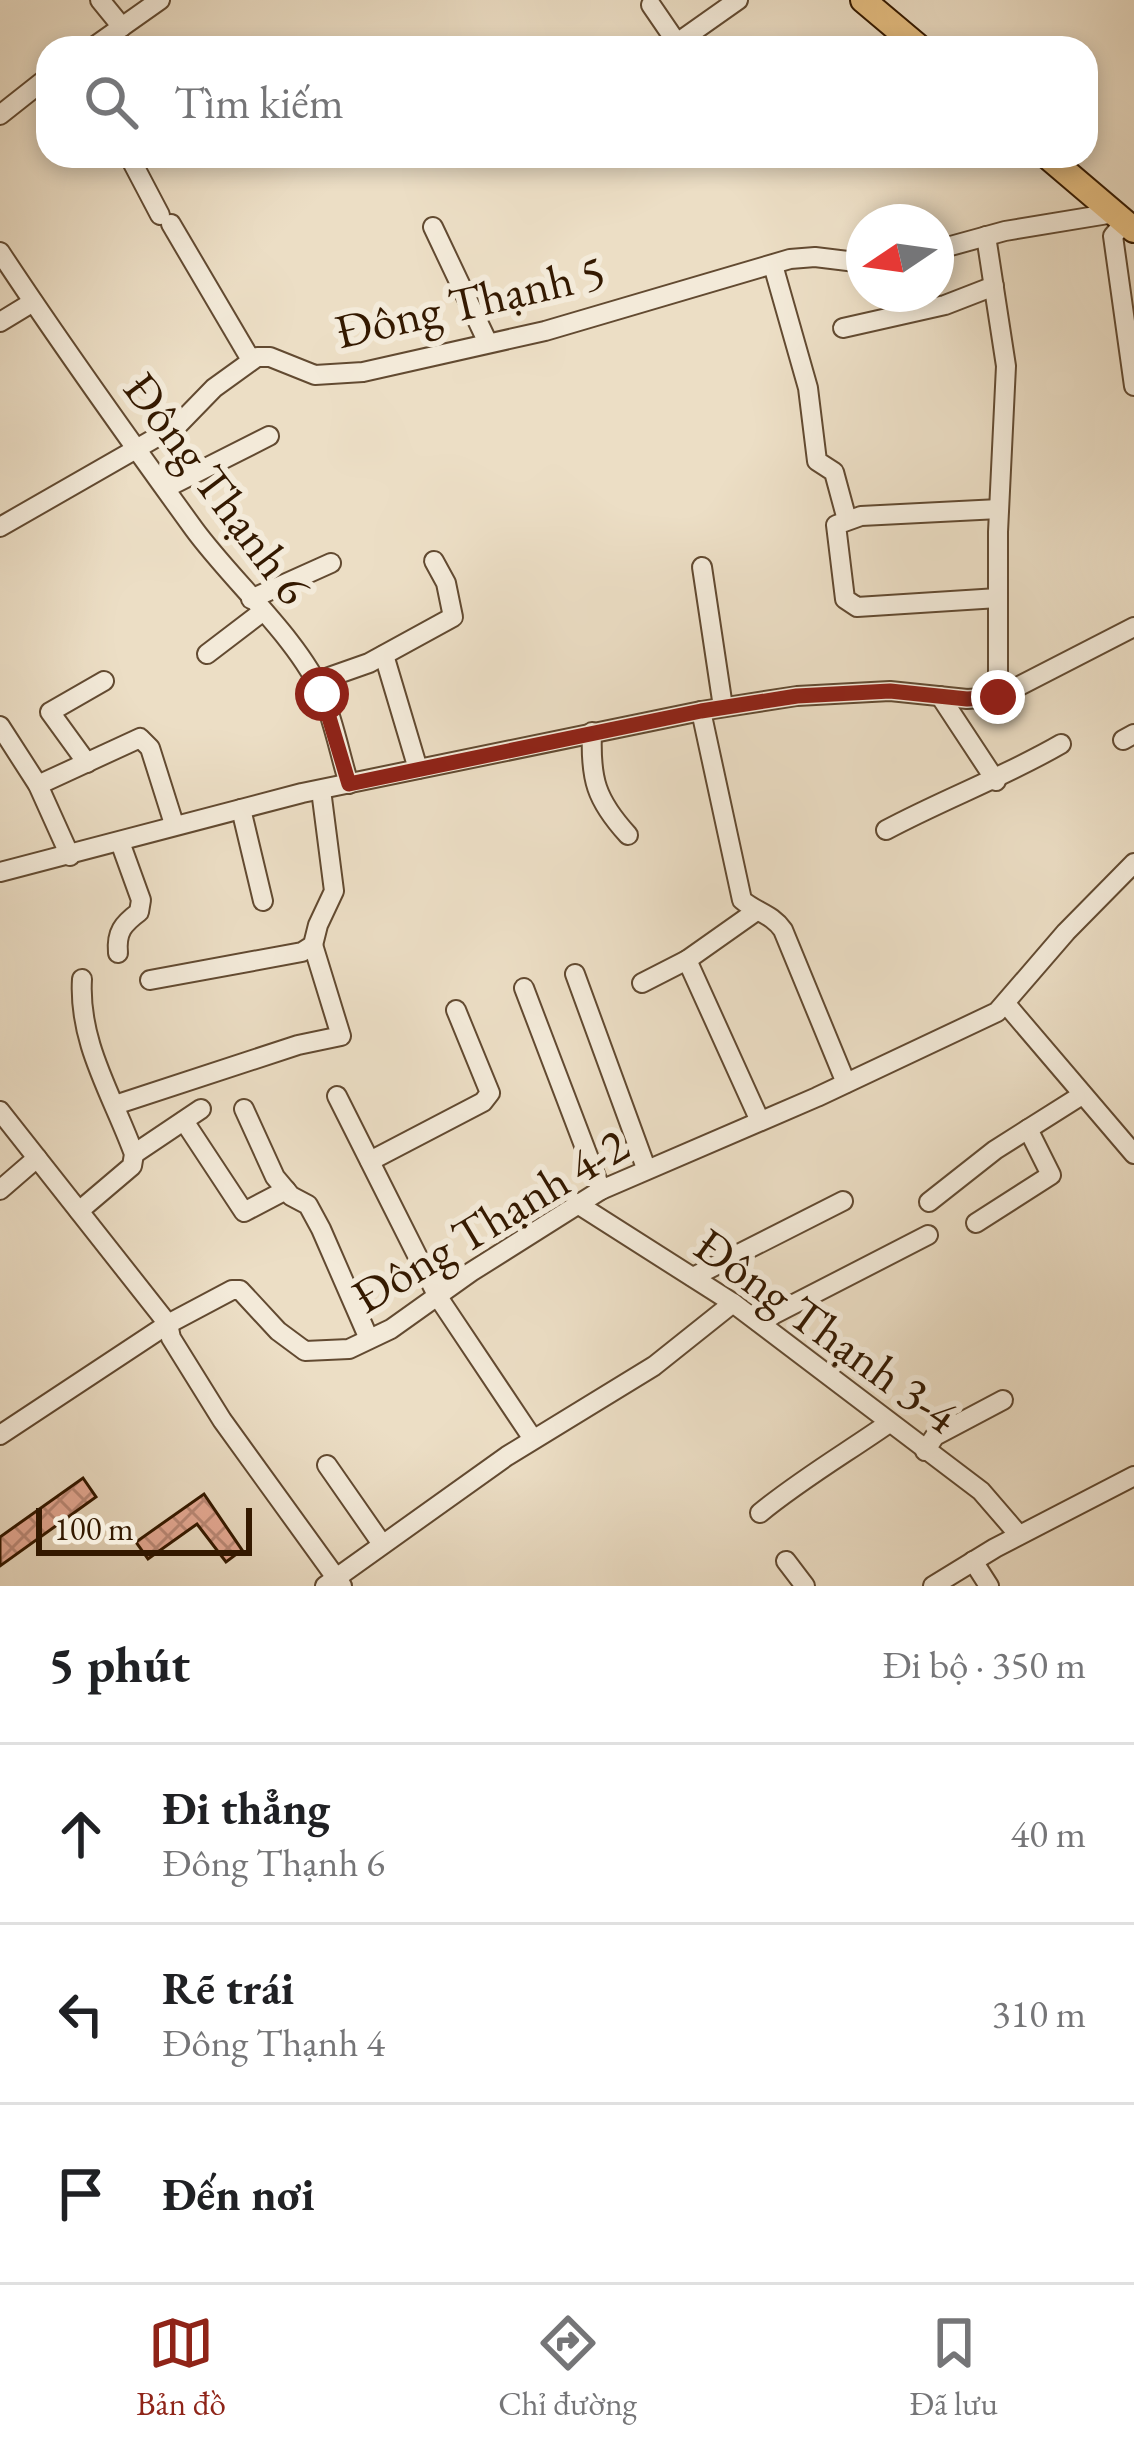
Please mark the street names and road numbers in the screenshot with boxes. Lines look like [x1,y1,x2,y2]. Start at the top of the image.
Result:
street label: Đông Thạnh 5 [329,240,611,362]
street label: Đông Thạnh 6 [111,360,325,616]
street label: Đông Thạnh 4-2 [341,1113,639,1327]
street label: Đông Thạnh 3-4 [683,1214,972,1447]

